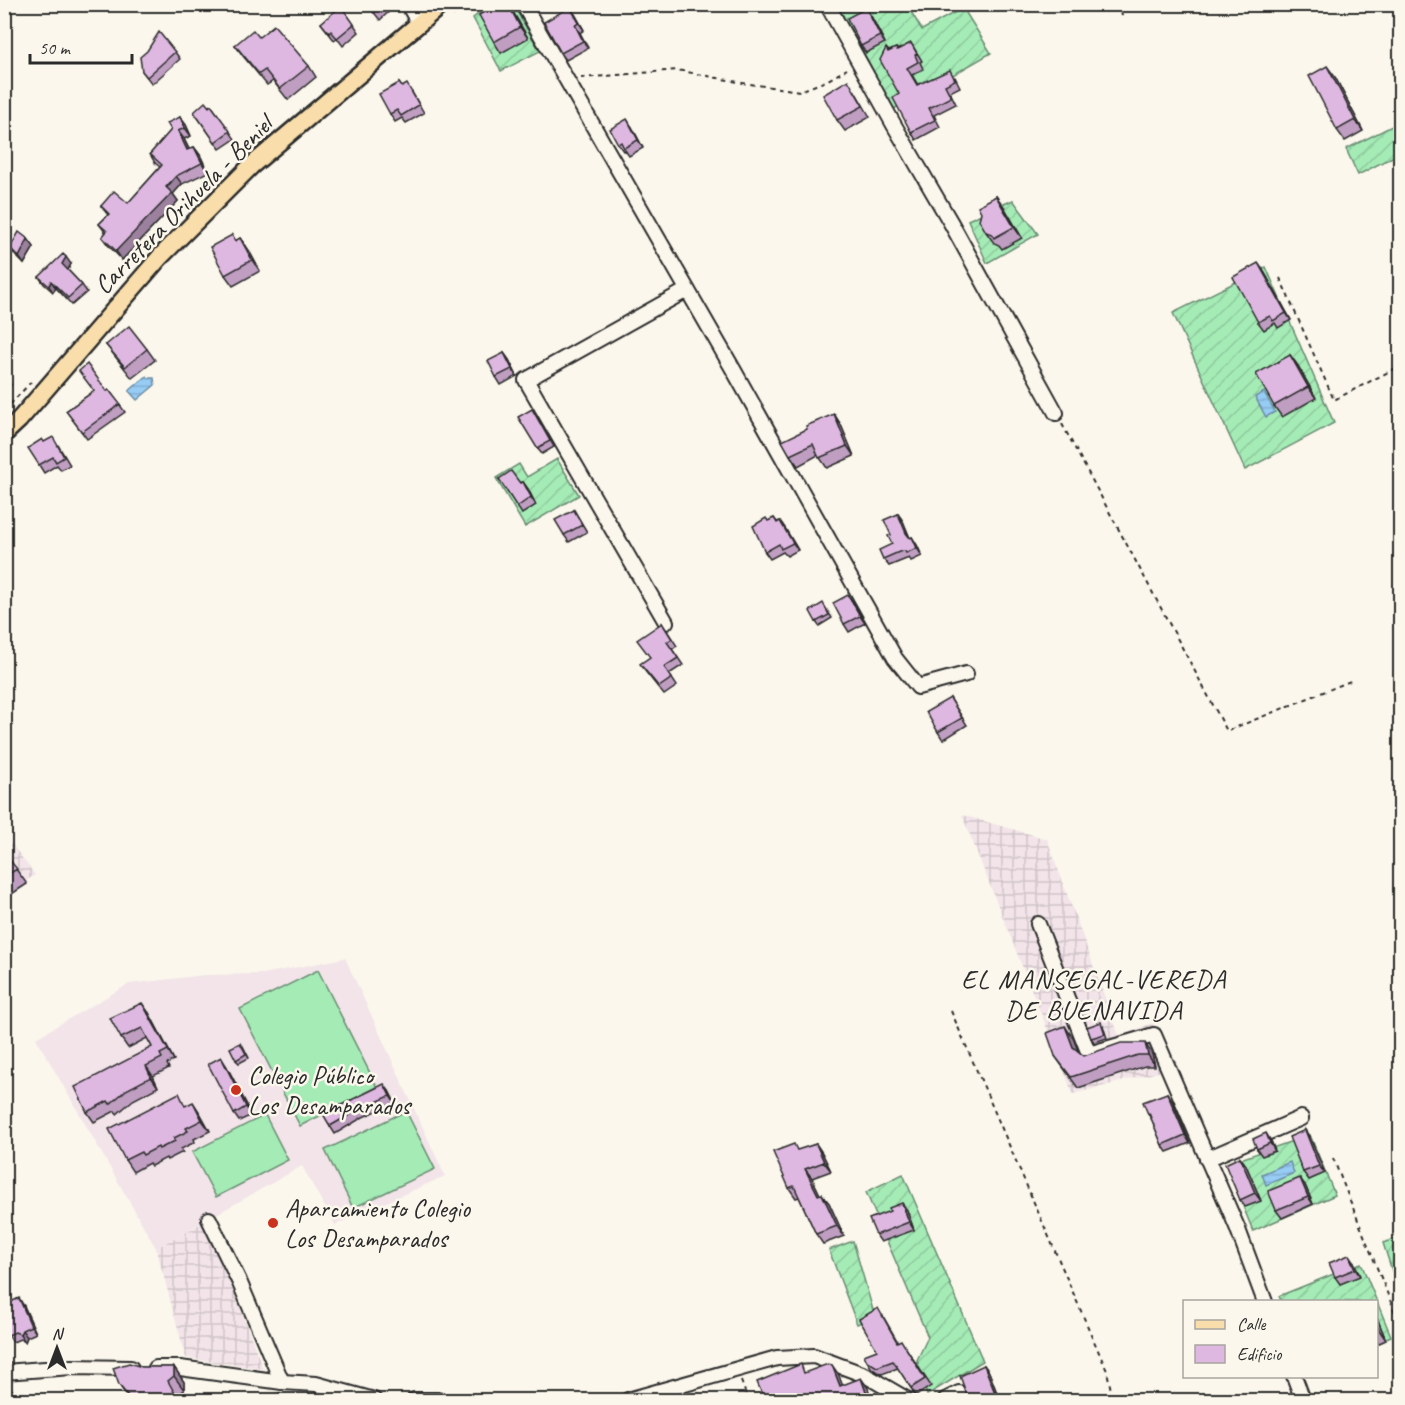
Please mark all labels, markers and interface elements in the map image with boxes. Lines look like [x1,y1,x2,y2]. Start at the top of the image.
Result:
scale bar [30,27,132,65]
text: 50 m [39,37,72,59]
street label: Carretera Orihuela - Beniel [87,105,283,301]
district label: EL MANSEGAL-VEREDA DE BUENAVIDA [961,962,1227,1027]
place label: Colegio Público Los Desamparados [248,1059,412,1122]
marker: Colegio Público Los Desamparados [229,1083,243,1097]
place label: Aparcamiento Colegio Los Desamparados [285,1192,472,1255]
marker: Aparcamiento Colegio Los Desamparados [266,1216,280,1230]
legend [1183,1300,1378,1378]
text: Calle [1237,1313,1266,1335]
north arrow [27,1318,87,1378]
text: N [52,1324,65,1344]
text: Edificio [1237,1343,1283,1365]

